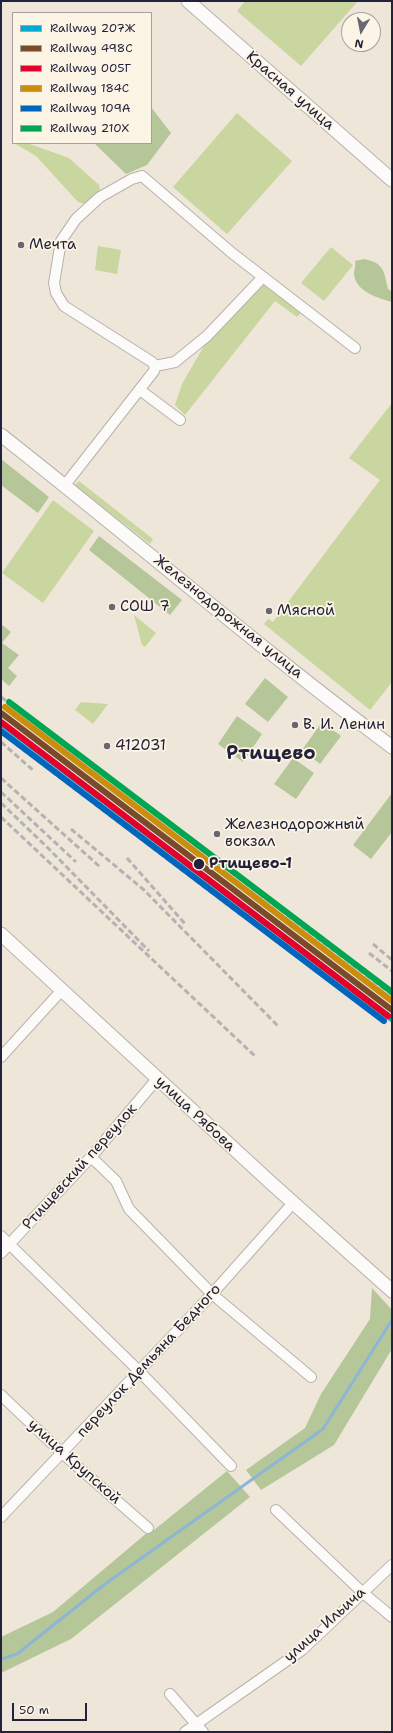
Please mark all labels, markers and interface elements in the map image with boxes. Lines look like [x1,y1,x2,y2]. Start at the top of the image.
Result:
legend [12,12,152,144]
north arrow [341,12,381,52]
text: Railway 207Ж [50,20,135,36]
text: N [353,35,365,51]
text: Railway 498С [50,40,133,56]
street label: Красная улица [242,48,338,134]
text: Railway 005Г [50,60,131,76]
text: Railway 184С [50,80,129,96]
text: Railway 109А [50,100,131,116]
text: Railway 210Х [50,120,129,136]
place label: Мечта [29,236,76,254]
marker: Мечта [16,240,26,250]
street label: Железнодорожная улица [150,551,306,683]
place label: СОШ 7 [120,598,170,616]
marker: СОШ 7 [107,602,117,612]
place label: Мясной [277,602,335,620]
marker: Мясной [264,606,274,616]
place label: В. И. Ленин [303,716,385,734]
marker: В. И. Ленин [290,720,300,730]
place label: 412031 [115,737,166,755]
marker: 412031 [102,741,112,751]
district label: Ртищево [226,743,316,765]
place label: Железнодорожный вокзал [225,816,364,851]
marker: Железнодорожный вокзал [212,829,222,839]
place label: Ртищево-1 [209,855,292,873]
marker: Ртищево-1 [192,857,206,871]
street label: улица Рябова [151,1072,239,1156]
street label: Ртищевский переулок [19,1100,141,1234]
street label: переулок Демьяна Бедного [73,1281,225,1441]
street label: улица Крупской [24,1416,124,1508]
street label: улица Ильича [280,1584,370,1666]
scale bar [14,1695,89,1721]
text: 50 m [19,1702,49,1718]

